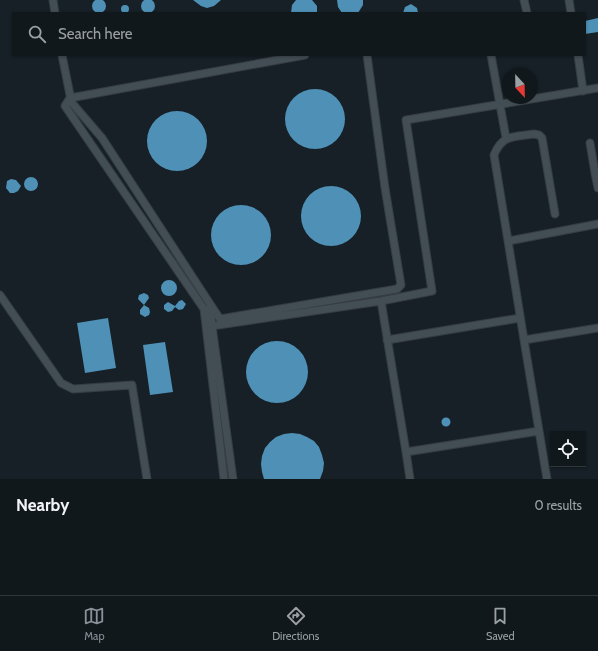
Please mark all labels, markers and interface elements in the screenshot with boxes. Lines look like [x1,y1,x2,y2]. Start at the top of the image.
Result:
search box [12,12,586,56]
icon: search [26,23,48,45]
text: Search here [58,25,133,43]
north arrow [502,68,538,104]
map controls [550,431,586,467]
button: locate [550,431,586,467]
text: Nearby [16,495,69,515]
text: 0 results [534,497,582,513]
tab: Map [83,605,105,643]
tab: Directions [272,605,319,643]
tab: Saved [486,605,515,643]

